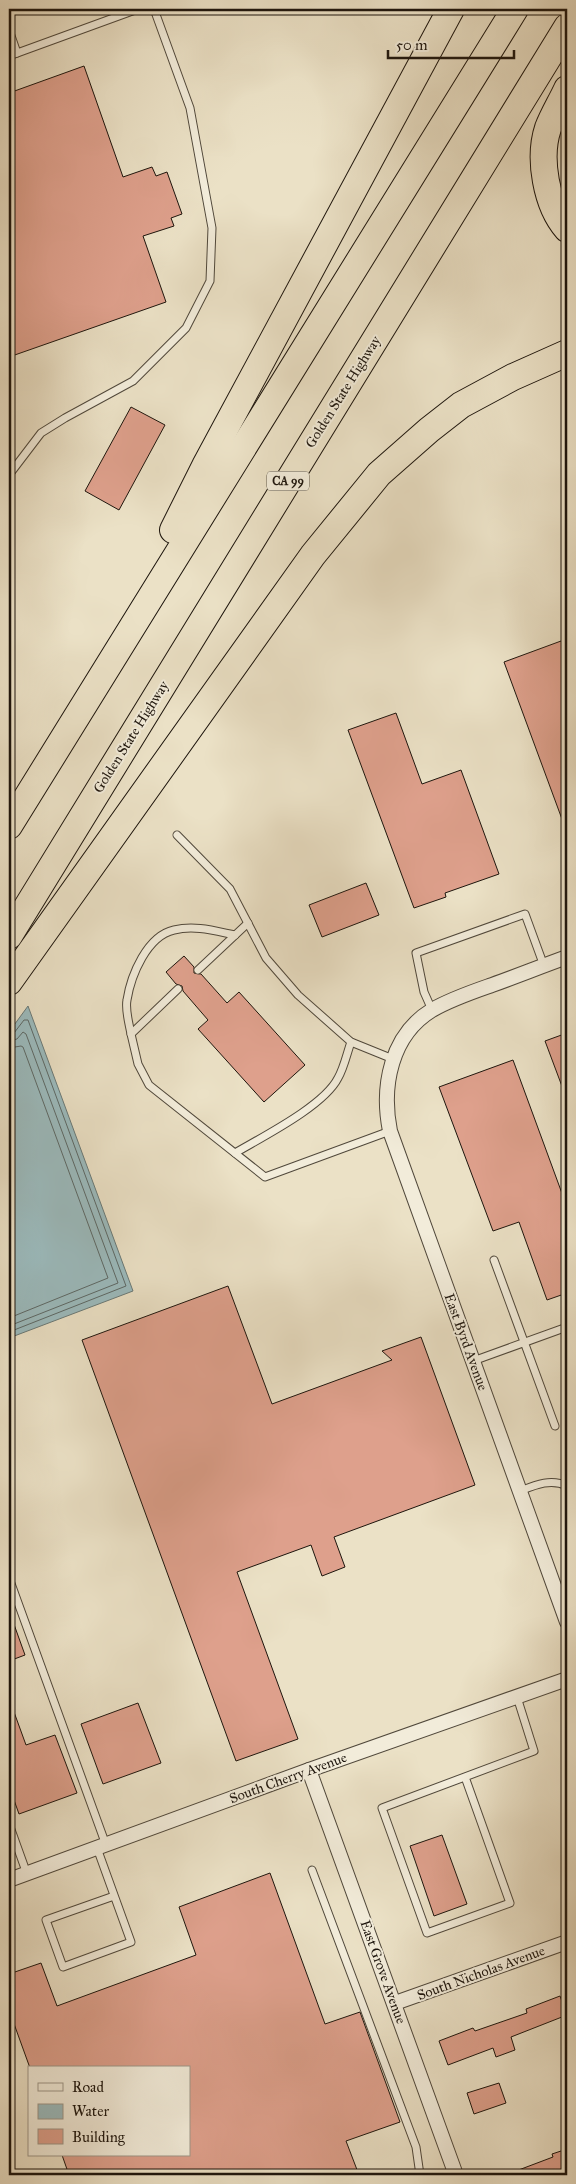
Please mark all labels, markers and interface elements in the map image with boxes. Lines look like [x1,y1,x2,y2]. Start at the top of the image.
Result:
scale bar [388,28,515,60]
text: 50 m [396,36,428,54]
street label: Golden State Highway [302,333,385,451]
road number: CA 99 [267,472,309,491]
street label: Golden State Highway [90,678,173,796]
street label: East Byrd Avenue [441,1291,491,1393]
street label: South Cherry Avenue [227,1749,349,1807]
street label: East Grove Avenue [356,1918,410,2026]
street label: South Nicholas Avenue [415,1942,547,2004]
legend [28,2066,190,2156]
text: Road [72,2078,104,2096]
text: Water [72,2102,109,2120]
text: Building [72,2128,126,2146]

